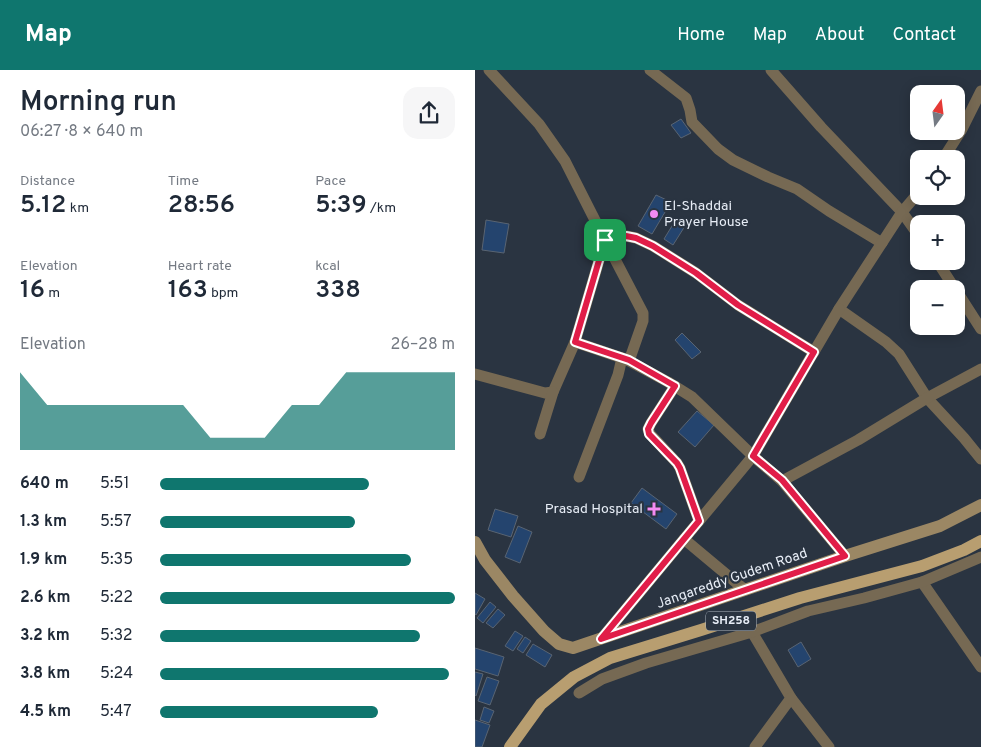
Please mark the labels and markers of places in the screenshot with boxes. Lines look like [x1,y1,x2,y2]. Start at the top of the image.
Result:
place label: El-Shaddai Prayer House [664,198,749,231]
marker: El-Shaddai Prayer House [648,208,660,220]
pin [584,219,626,261]
place label: Prasad Hospital [545,501,643,518]
marker: Prasad Hospital [647,502,661,516]

